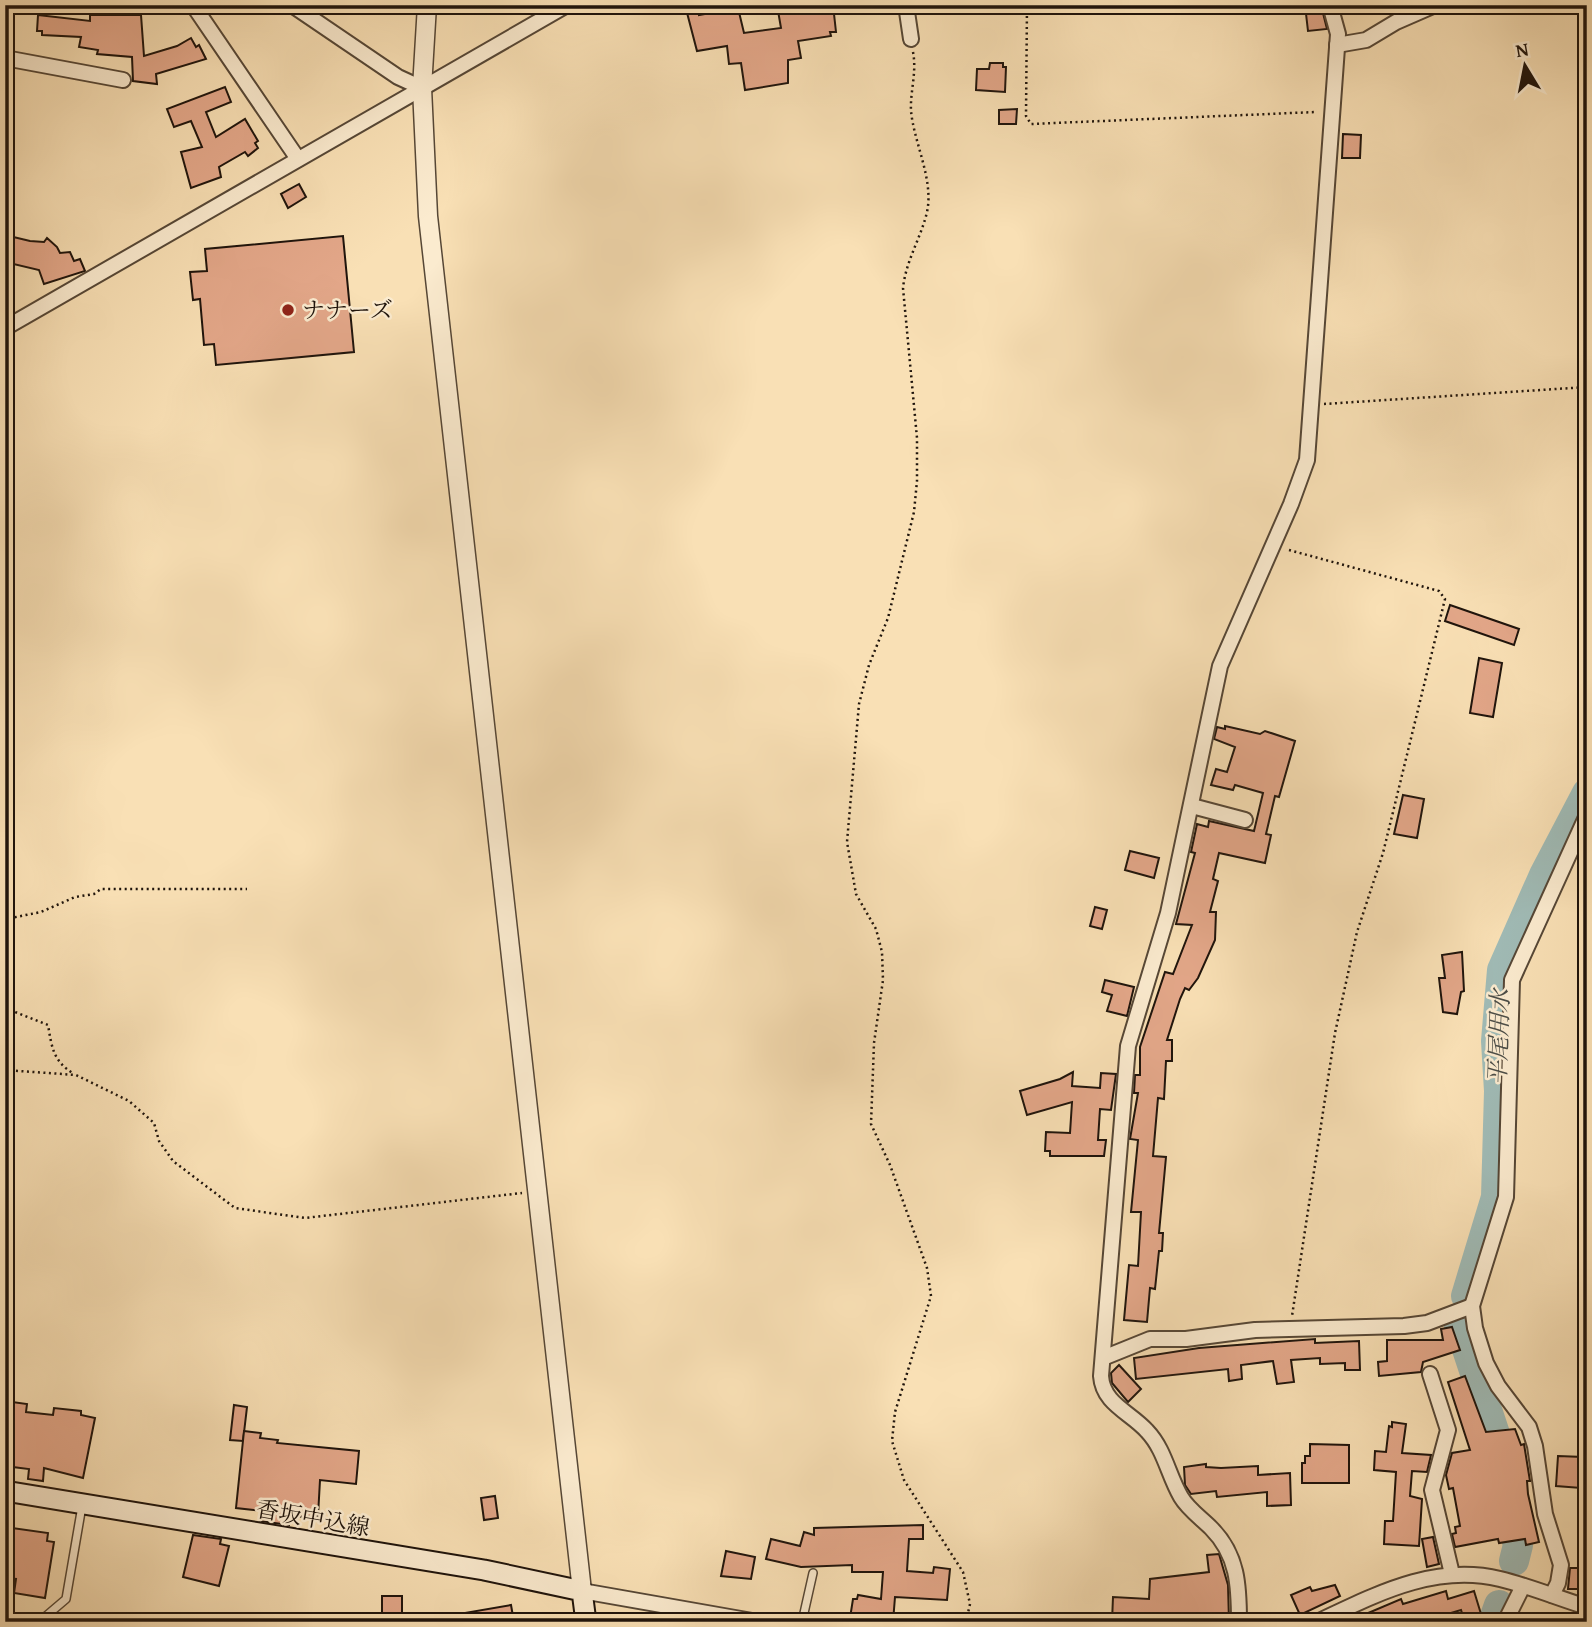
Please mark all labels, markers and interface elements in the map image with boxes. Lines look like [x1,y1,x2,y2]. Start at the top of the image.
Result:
north arrow [1490,32,1560,102]
text: N [1513,34,1531,64]
place label: ナナーズ [302,293,393,326]
marker: ナナーズ [280,302,296,318]
water label: 平尾用水 [1479,986,1518,1086]
street label: 香坂中込線 [254,1491,373,1544]

